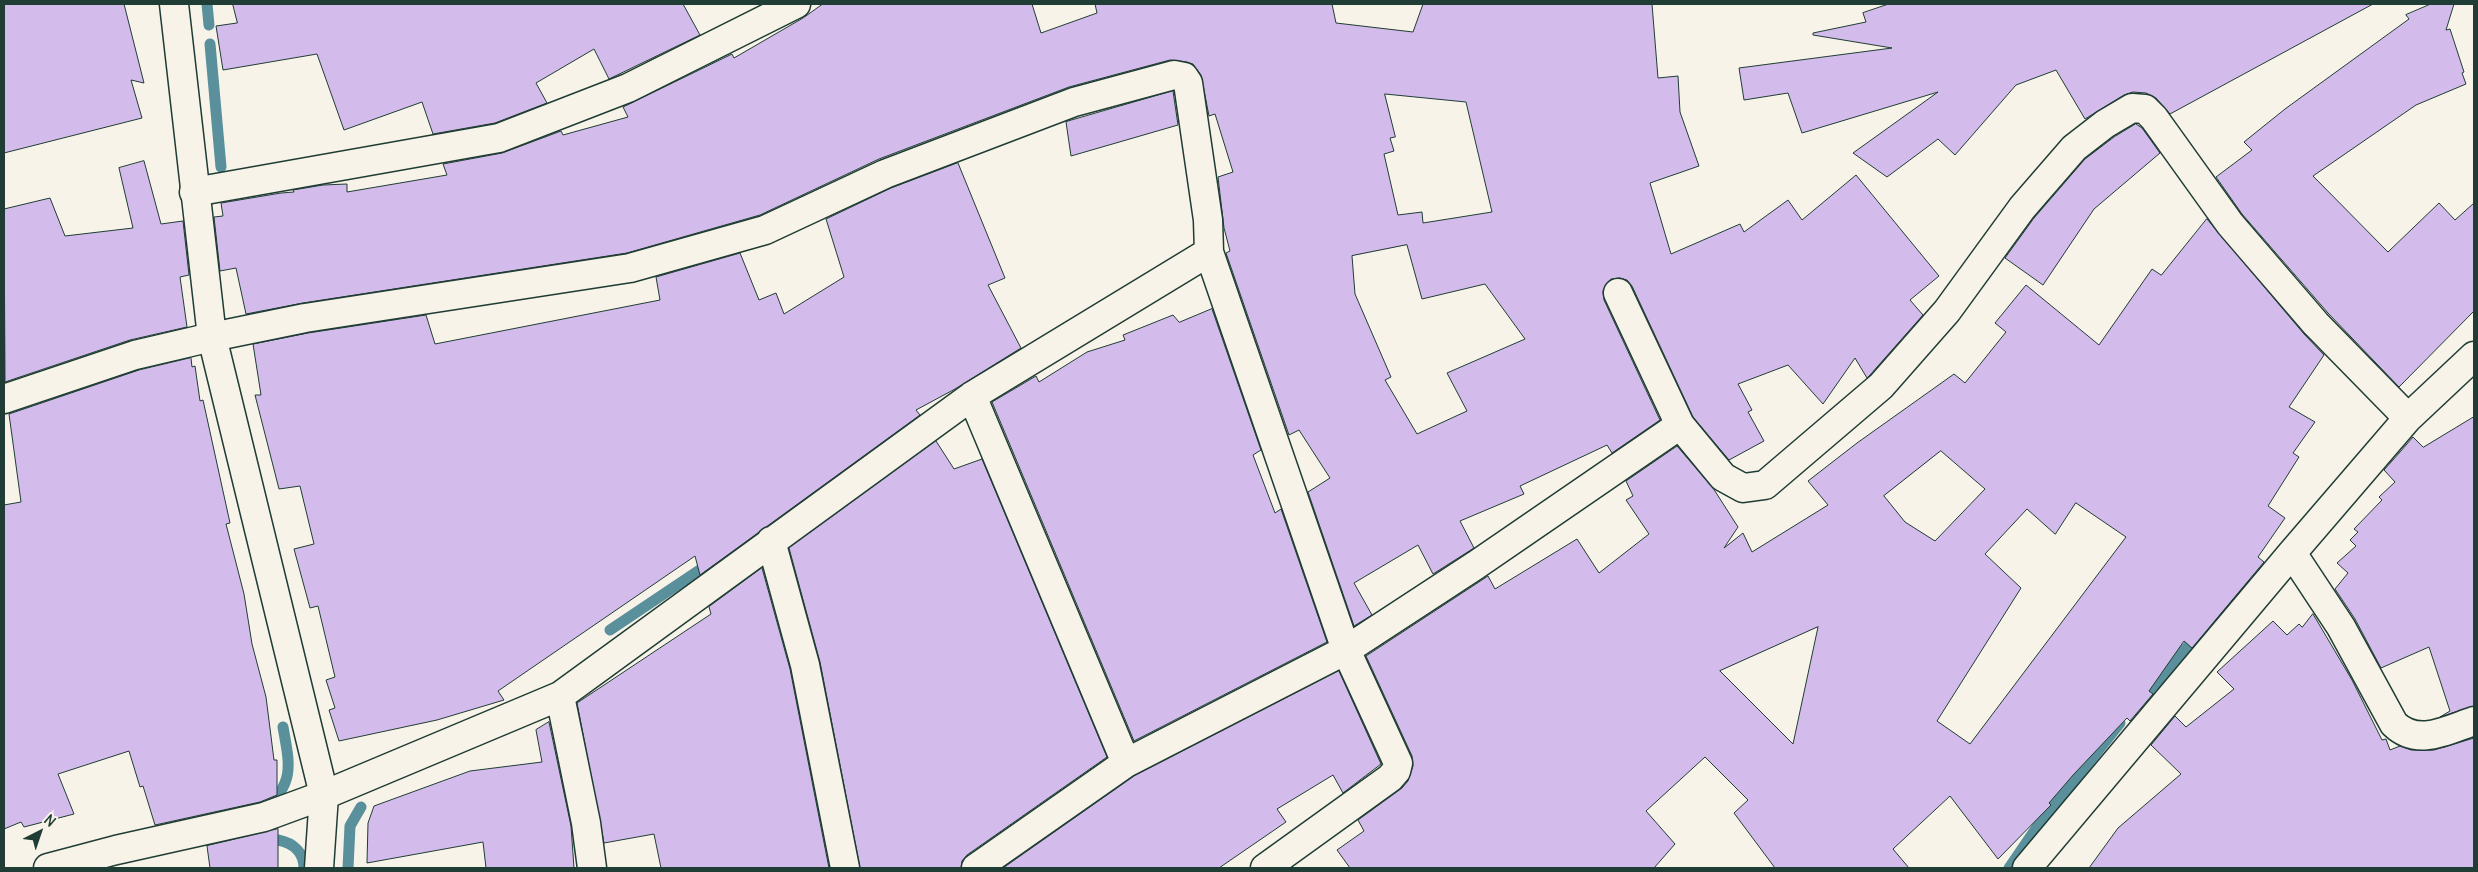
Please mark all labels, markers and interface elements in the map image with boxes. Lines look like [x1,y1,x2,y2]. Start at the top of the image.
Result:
north arrow [15,807,65,857]
text: N [40,811,59,831]

